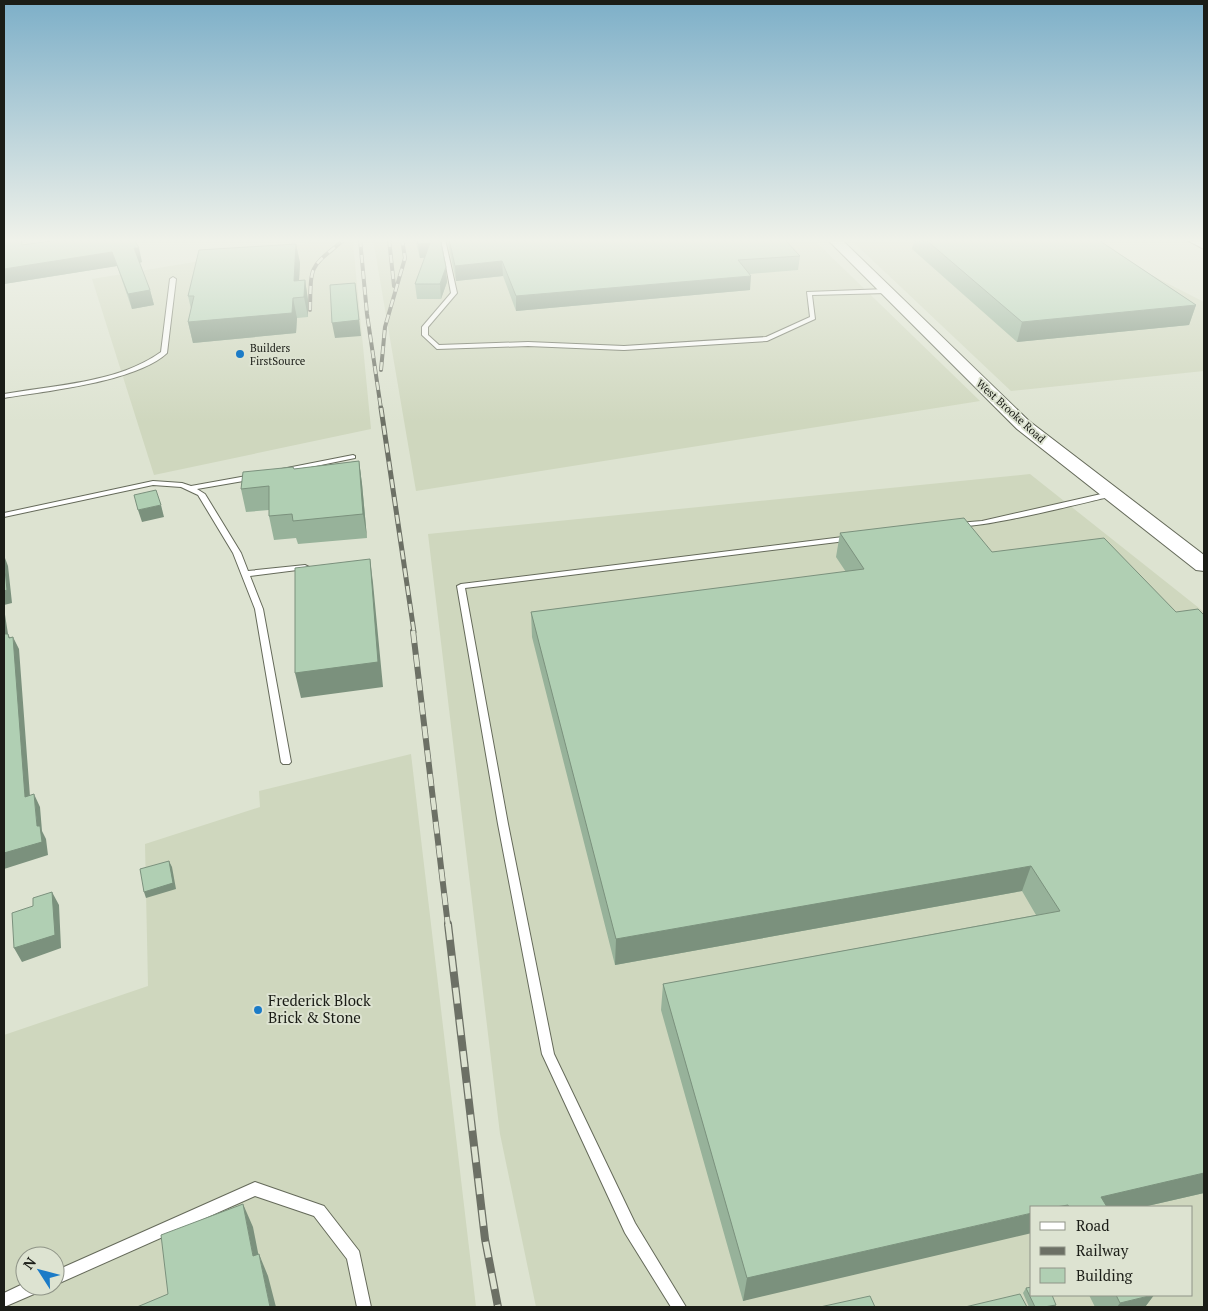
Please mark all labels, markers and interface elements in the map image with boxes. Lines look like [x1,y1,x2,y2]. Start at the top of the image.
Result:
place label: Builders FirstSource [250,341,306,368]
marker: Builders FirstSource [234,348,246,360]
street label: West Brooke Road [974,376,1048,446]
place label: Frederick Block Brick & Stone [268,990,371,1027]
marker: Frederick Block Brick & Stone [252,1004,264,1016]
legend [1030,1206,1193,1296]
text: Road [1076,1215,1109,1235]
text: Railway [1076,1240,1129,1260]
north arrow [15,1246,65,1296]
text: N [18,1253,40,1273]
text: Building [1076,1265,1134,1285]

